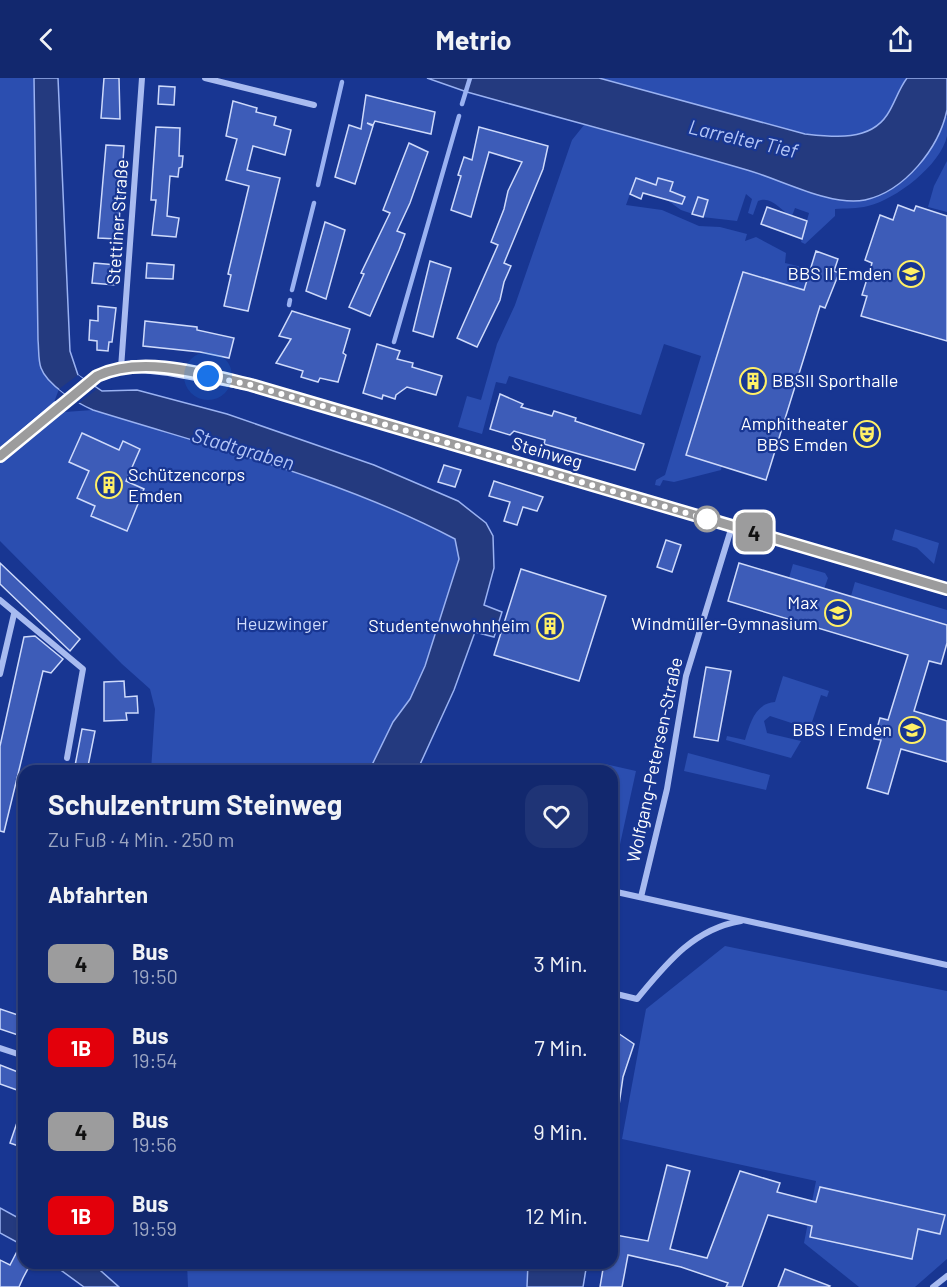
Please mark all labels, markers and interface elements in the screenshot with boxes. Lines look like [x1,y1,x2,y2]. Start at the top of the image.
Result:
icon: back [30,23,63,56]
text: Metrio [435,23,512,55]
icon: share [884,23,917,56]
water label: Larrelter Tief [686,114,801,162]
street label: Stettiner Straße [102,158,132,285]
school or university icon: BBS II Emden [896,259,926,289]
place label: BBS II Emden [788,262,892,284]
your location [193,361,223,391]
building icon: BBSII Sporthalle [738,366,768,396]
place label: BBSII Sporthalle [772,369,898,391]
place label: Amphitheater BBS Emden [741,412,848,455]
theatre icon: Amphitheater BBS Emden [852,419,882,449]
water label: Stadtgraben [189,422,297,474]
street label: Steinweg [509,431,585,473]
place label: Schützencorps Emden [128,463,245,506]
building icon: Schützencorps Emden [94,470,124,500]
unlabelled marker [694,506,720,532]
line badge: 4 [734,512,774,552]
text: 4 [748,520,760,545]
place label: Max Windmüller-Gymnasium [631,591,818,634]
school or university icon: Max Windmüller-Gymnasium [823,598,853,628]
building icon: Studentenwohnheim [535,611,565,641]
park label: Heuzwinger [236,612,328,634]
place label: Studentenwohnheim [368,614,530,636]
street label: Wolfgang-Petersen-Straße [622,655,687,864]
school or university icon: BBS I Emden [897,715,927,745]
place label: BBS I Emden [792,718,892,740]
button: heart [525,785,588,848]
text: Schulzentrum Steinweg [48,787,342,821]
text: Zu Fuß · 4 Min. · 250 m [48,827,234,851]
text: Abfahrten [48,881,148,907]
text: Bus [132,938,169,964]
text: 3 Min. [533,950,588,976]
text: 4 [75,951,87,976]
text: 19:50 [132,964,178,988]
text: Bus [132,1022,169,1048]
text: 7 Min. [534,1034,588,1060]
text: 1B [71,1035,91,1060]
text: 19:54 [132,1048,178,1072]
text: Bus [132,1106,169,1132]
text: 9 Min. [533,1118,588,1144]
text: 4 [75,1119,87,1144]
text: 19:56 [132,1132,177,1156]
text: Bus [132,1190,169,1216]
text: 12 Min. [525,1202,588,1228]
text: 1B [71,1203,91,1228]
text: 19:59 [132,1216,177,1240]

